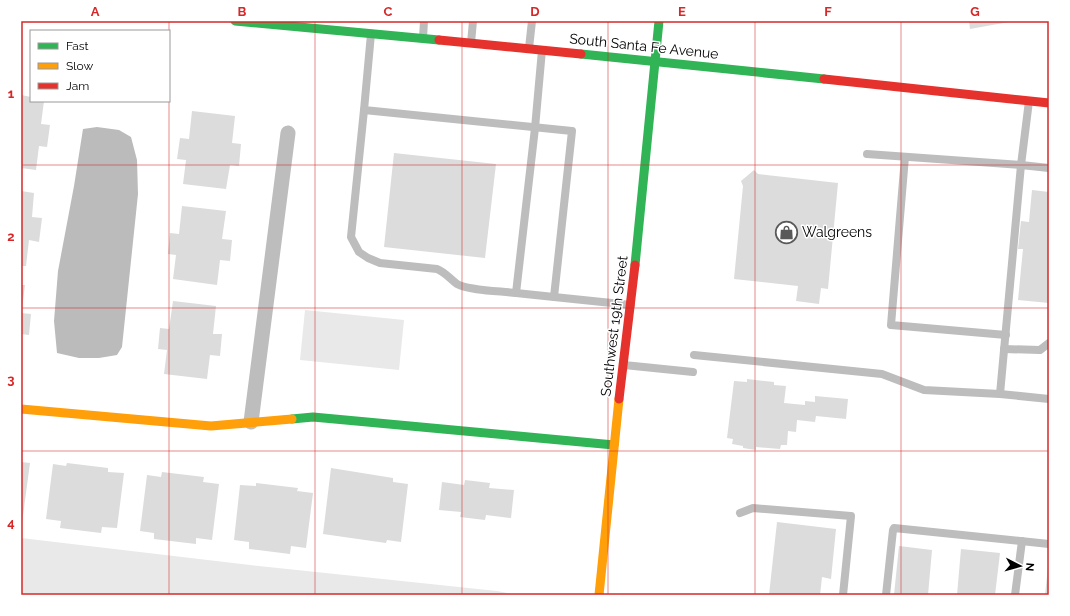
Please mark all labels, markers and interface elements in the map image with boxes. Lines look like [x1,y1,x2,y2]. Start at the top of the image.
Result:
text: A [91,4,100,19]
text: B [238,4,247,19]
text: C [384,4,393,19]
text: D [530,4,540,19]
text: E [678,4,686,19]
text: F [824,4,832,19]
text: G [970,4,980,19]
legend [30,30,170,102]
street label: South Santa Fe Avenue [569,30,719,62]
text: Fast [66,39,89,53]
text: Slow [66,59,93,73]
text: Jam [66,79,89,93]
text: 1 [8,86,15,101]
shop icon: Walgreens [773,219,799,245]
place label: Walgreens [802,224,872,240]
text: 2 [7,229,15,244]
street label: Southwest 19th Street [597,254,631,397]
text: 3 [7,372,15,387]
text: 4 [7,515,15,530]
north arrow [1000,546,1040,586]
text: N [1023,562,1036,572]

